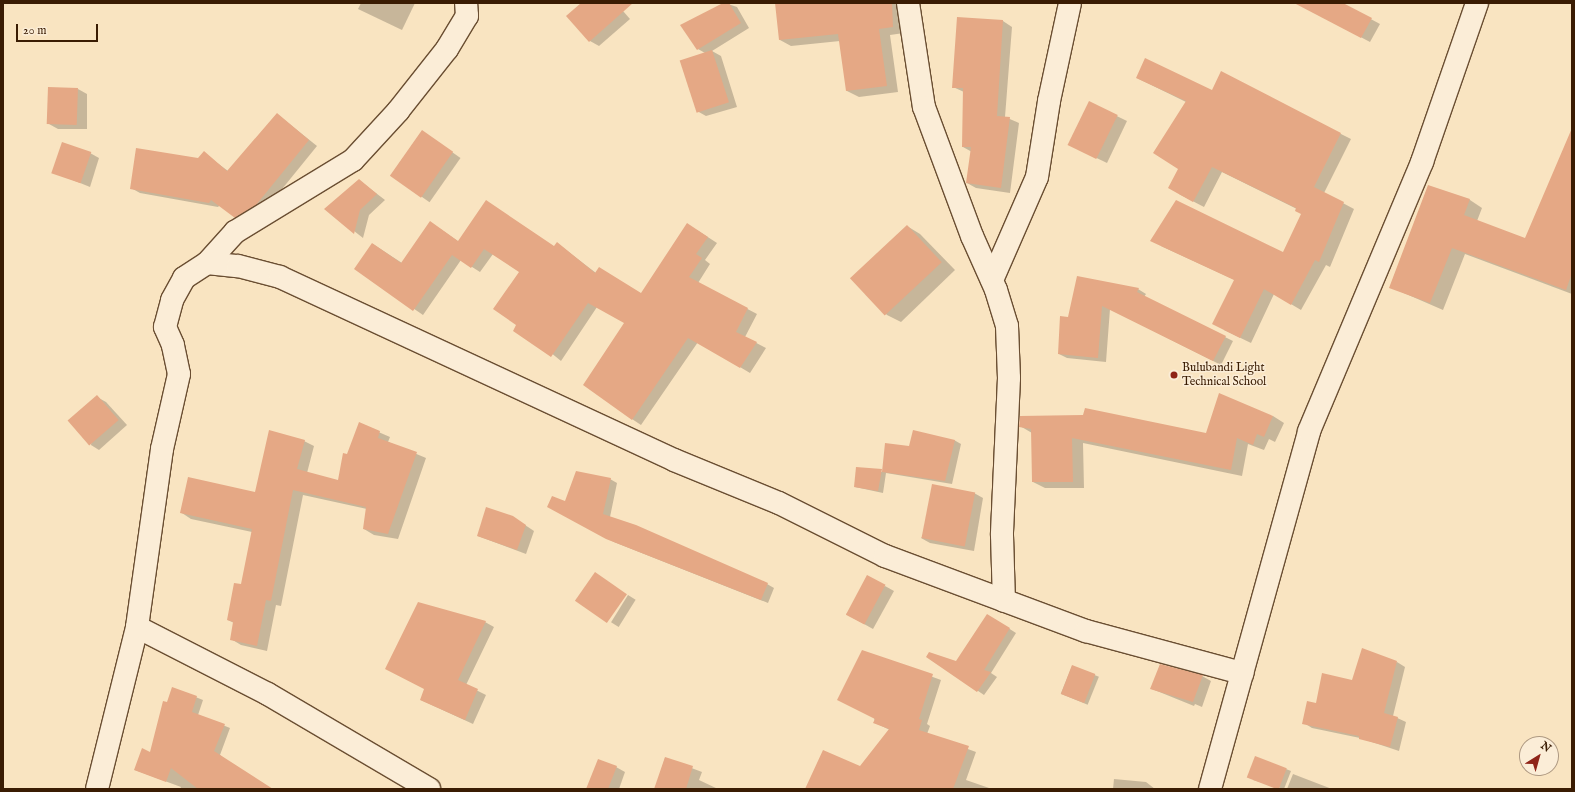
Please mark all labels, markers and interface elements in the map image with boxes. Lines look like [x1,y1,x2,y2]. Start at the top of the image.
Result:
scale bar [18,16,100,42]
text: 20 m [23,23,46,38]
place label: Bulubandi Light Technical School [1182,361,1266,389]
marker: Bulubandi Light Technical School [1169,370,1179,380]
north arrow [1519,736,1559,776]
text: N [1538,739,1554,756]

